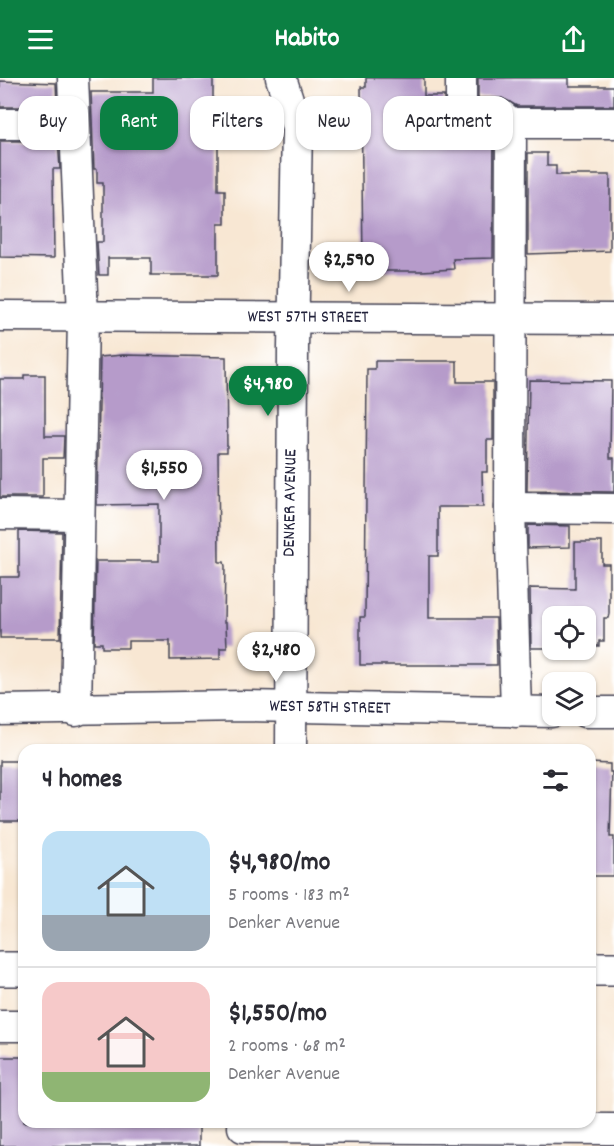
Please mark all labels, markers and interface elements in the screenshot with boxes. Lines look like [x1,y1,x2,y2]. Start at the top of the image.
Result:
text: Habito [274,20,340,59]
icon: menu [24,23,57,56]
icon: share [557,23,590,56]
chip: Buy [18,96,88,150]
chip: Rent [100,96,178,150]
chip: Filters [190,96,284,150]
chip: New [296,96,371,150]
chip: Apartment [383,96,513,150]
pin: $2,590 [300,242,398,293]
text: $2,590 [323,247,375,275]
street label: WEST 57TH STREET [247,305,369,330]
pin: $4,980 [219,366,317,417]
text: $4,980 [243,371,293,399]
street label: DENKER AVENUE [278,449,304,557]
pin: $1,550 [115,450,213,501]
text: $1,550 [140,455,188,483]
map controls [542,606,596,726]
button: locate [542,606,596,660]
pin: $2,480 [227,632,325,683]
text: $2,480 [251,637,301,665]
button: layers [542,672,596,726]
street label: WEST 58TH STREET [269,694,391,721]
text: 4 homes [42,762,122,799]
icon: filters [539,764,572,797]
text: $4,980/mo [228,845,330,882]
icon: home [90,855,162,927]
text: 5 rooms · 183 m² [228,882,350,910]
text: Denker Avenue [228,910,340,938]
text: $1,550/mo [228,996,327,1033]
icon: home [90,1006,162,1078]
text: 2 rooms · 68 m² [228,1033,346,1061]
text: Denker Avenue [228,1061,340,1089]

